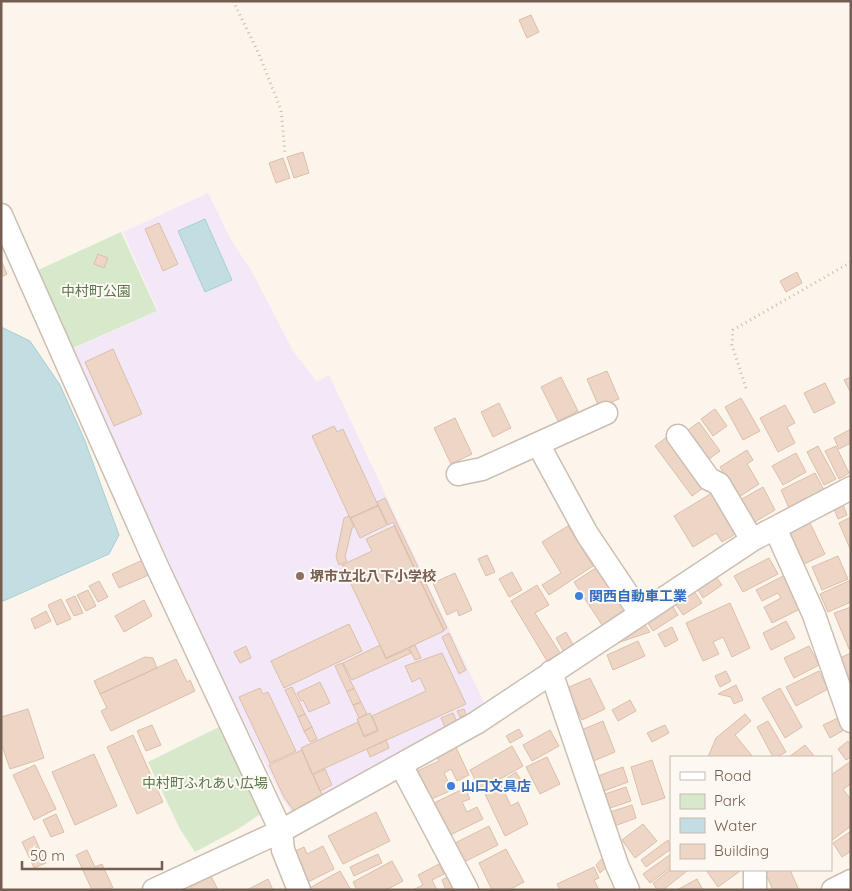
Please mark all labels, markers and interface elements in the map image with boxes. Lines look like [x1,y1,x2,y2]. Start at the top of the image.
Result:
park label: 中村町公園 [61,282,131,300]
place label: 堺市立北八下小学校 [310,567,436,585]
marker: 堺市立北八下小学校 [294,570,306,582]
place label: 関西自動車工業 [589,587,687,605]
marker: 関西自動車工業 [573,590,585,602]
legend [670,756,832,871]
text: Road [714,766,751,785]
park label: 中村町ふれあい広場 [142,774,268,792]
place label: 山口文具店 [461,777,531,795]
marker: 山口文具店 [445,780,457,792]
text: Park [714,791,746,810]
text: Water [714,816,757,835]
scale bar [22,838,162,870]
text: Building [714,841,769,860]
text: 50 m [30,846,65,865]

